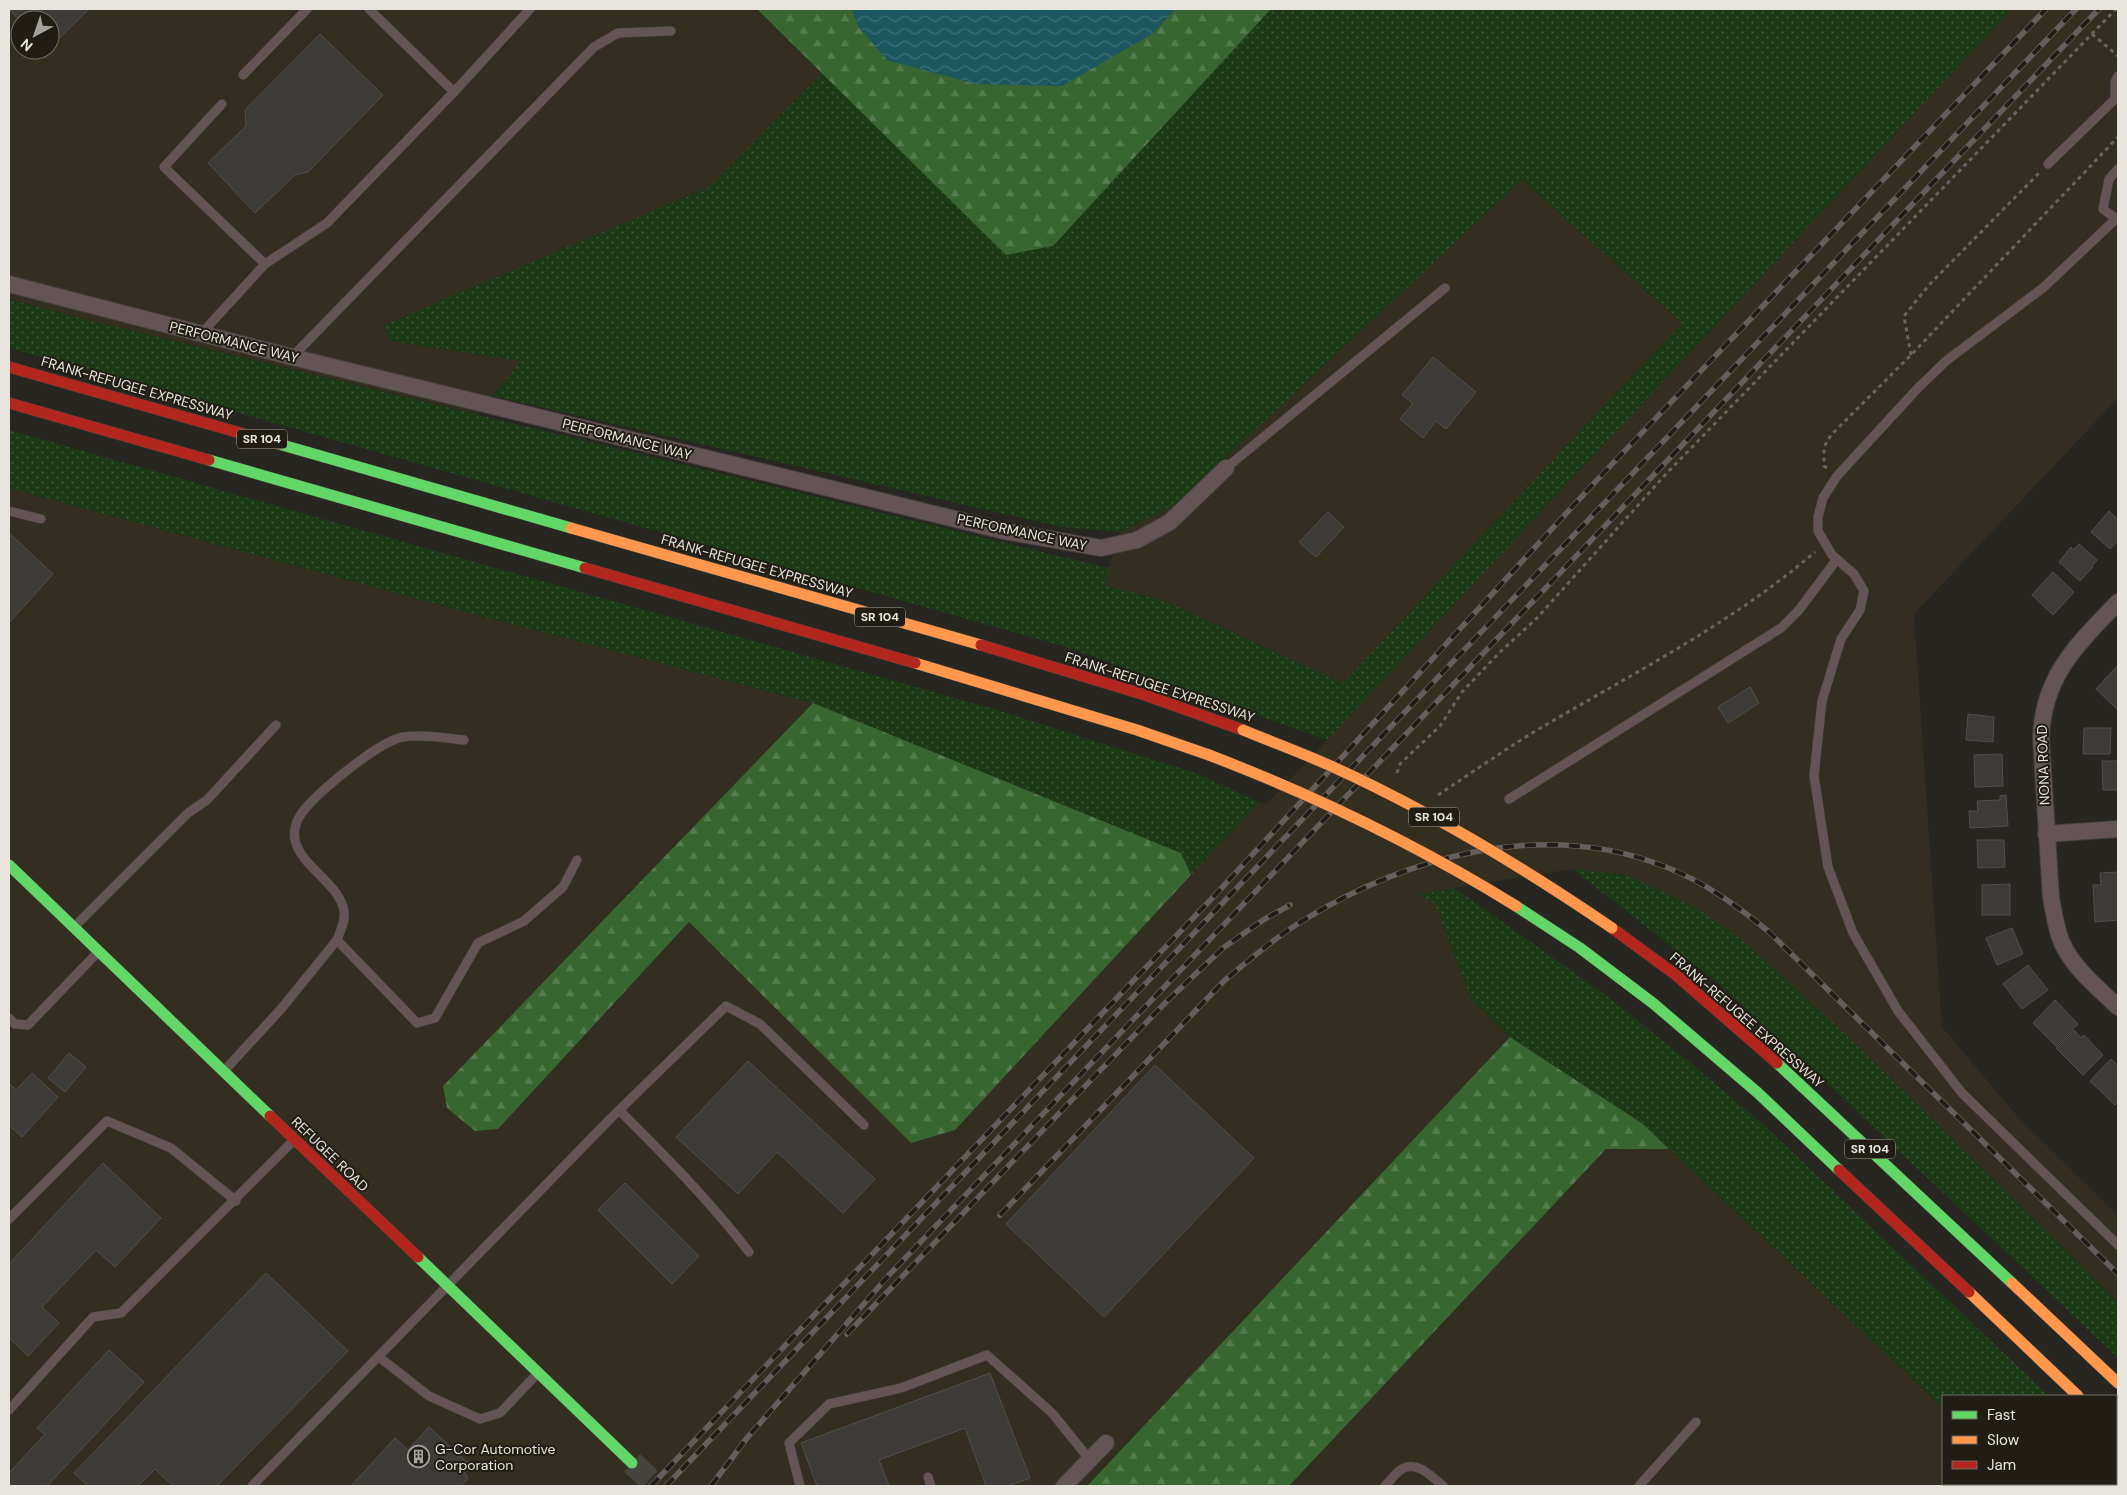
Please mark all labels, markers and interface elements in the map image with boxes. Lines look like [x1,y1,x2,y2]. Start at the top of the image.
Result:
north arrow [10,10,60,60]
text: N [17,35,36,55]
street label: PERFORMANCE WAY [168,317,300,367]
street label: FRANK-REFUGEE EXPRESSWAY [39,352,235,424]
street label: PERFORMANCE WAY [561,414,693,464]
road number: SR 104 [237,429,287,448]
street label: PERFORMANCE WAY [955,509,1089,555]
street label: FRANK-REFUGEE EXPRESSWAY [659,530,855,602]
road number: SR 104 [855,608,905,626]
street label: FRANK-REFUGEE EXPRESSWAY [1063,648,1257,726]
street label: NONA ROAD [2033,724,2053,806]
road number: SR 104 [1409,808,1459,826]
street label: FRANK-REFUGEE EXPRESSWAY [1666,948,1828,1092]
street label: REFUGEE ROAD [288,1113,372,1195]
road number: SR 104 [1845,1140,1895,1158]
legend [1942,1395,2117,1485]
text: Fast [1987,1405,2016,1425]
text: Slow [1987,1430,2020,1450]
place label: G-Cor Automotive Corporation [435,1440,556,1474]
building icon: G-Cor Automotive Corporation [407,1445,431,1469]
text: Jam [1987,1455,2016,1475]

